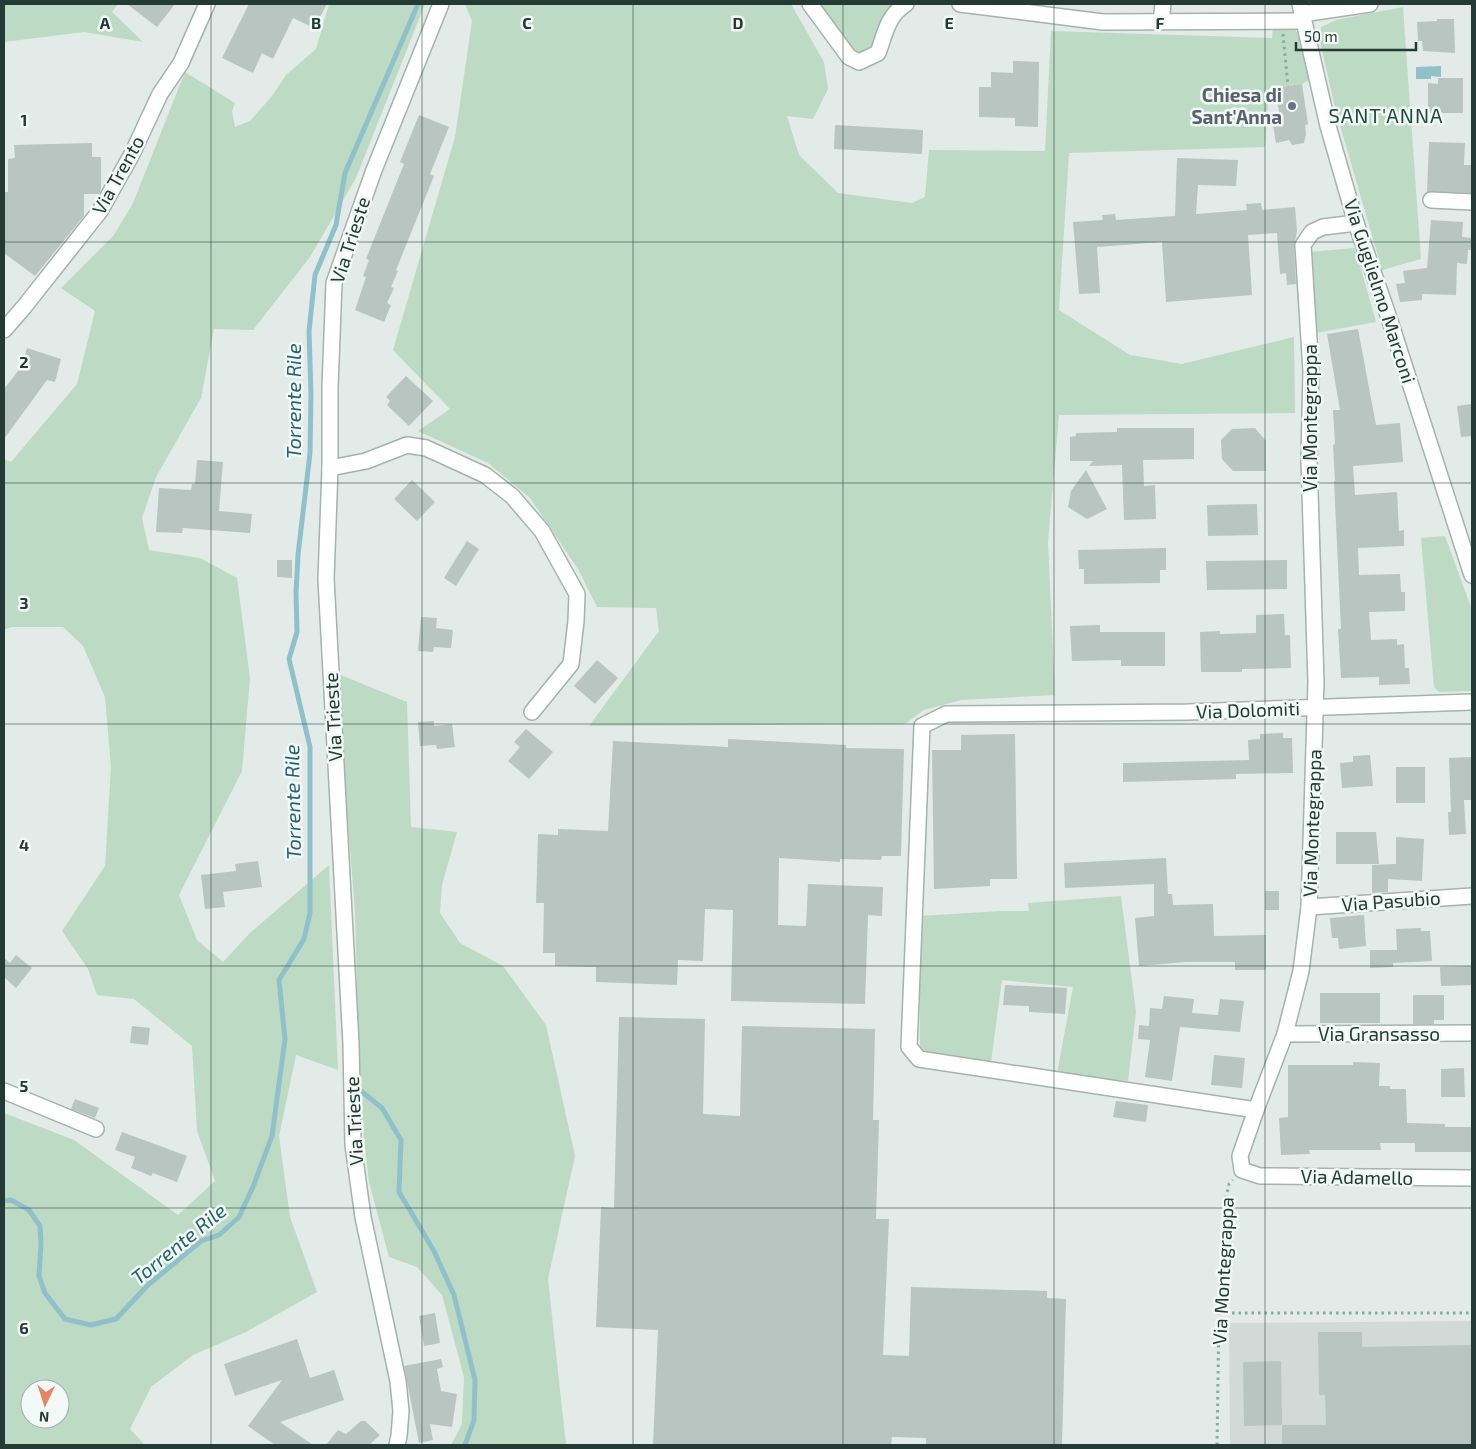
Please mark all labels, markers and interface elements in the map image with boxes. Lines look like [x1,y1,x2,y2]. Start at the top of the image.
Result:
text: A [100,13,111,32]
text: B [311,13,321,32]
text: C [522,13,532,32]
text: D [733,13,744,32]
text: E [944,13,954,32]
text: F [1156,13,1165,32]
scale bar [1296,20,1416,52]
text: 50 m [1304,27,1338,45]
place label: Chiesa di Sant'Anna [1191,83,1282,128]
marker: Chiesa di Sant'Anna [1286,100,1298,112]
district label: SANT'ANNA [1329,103,1443,127]
text: 1 [21,110,27,129]
street label: Via Trento [87,131,149,218]
street label: Via Trieste [325,194,374,286]
street label: Via Guglielmo Marconi [1340,196,1421,386]
water label: Torrente Rile [281,343,305,459]
street label: Via Montegrappa [1298,344,1321,492]
text: 2 [19,352,29,371]
text: 3 [19,593,29,612]
street label: Via Trieste [319,672,346,762]
street label: Via Dolomiti [1196,696,1300,723]
water label: Torrente Rile [279,744,305,860]
street label: Via Montegrappa [1297,749,1326,897]
text: 4 [19,835,29,854]
street label: Via Pasubio [1341,886,1441,915]
street label: Via Gransasso [1318,1022,1440,1045]
text: 5 [20,1076,29,1095]
street label: Via Trieste [340,1076,367,1166]
street label: Via Adamello [1301,1164,1413,1189]
street label: Via Montegrappa [1207,1196,1238,1345]
water label: Torrente Rile [126,1197,231,1289]
text: 6 [19,1318,29,1337]
north arrow [20,1379,70,1429]
text: N [38,1409,50,1426]

